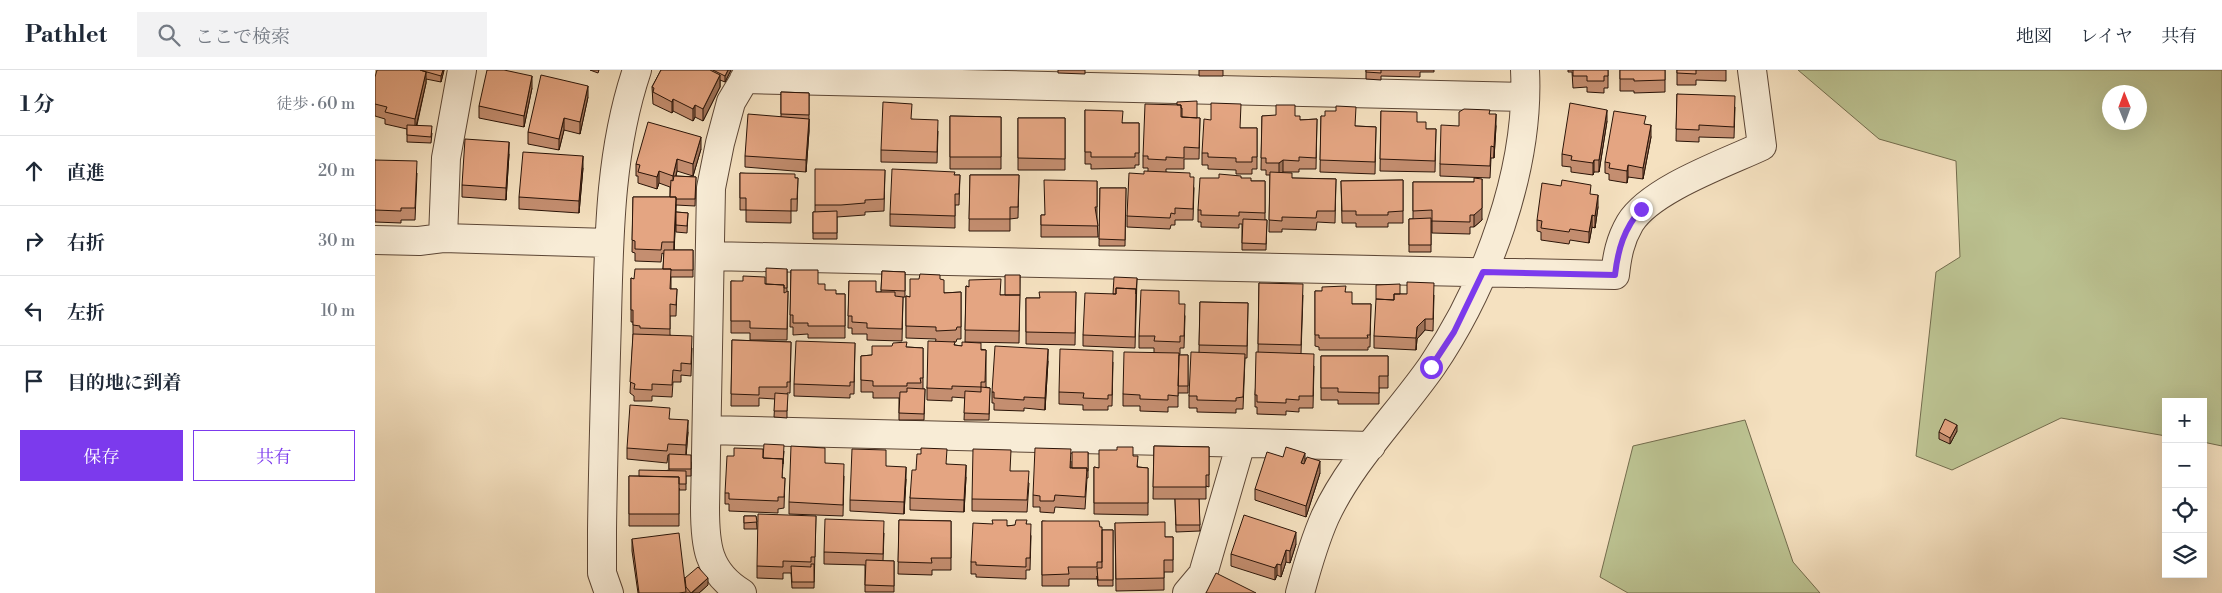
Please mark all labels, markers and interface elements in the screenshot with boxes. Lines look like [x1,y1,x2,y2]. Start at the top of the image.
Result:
search box [137,12,487,57]
text: Pathlet [25,20,107,50]
icon: search [155,21,183,49]
text: ここで検索 [195,25,290,49]
text: 地図 [2016,25,2052,48]
text: レイヤ [2080,25,2133,48]
text: 共有 [2161,25,2197,48]
north arrow [2102,85,2147,130]
text: 1 分 [20,92,54,118]
text: 徒歩 · 60 m [276,94,355,114]
icon: ahead [20,157,48,185]
text: 直進 [67,161,105,185]
text: 20 m [318,161,355,181]
route end [1630,198,1653,221]
icon: right [20,227,48,255]
text: 右折 [67,231,105,255]
text: 30 m [318,231,355,251]
icon: left [20,297,48,325]
text: 左折 [67,301,105,325]
text: 10 m [321,301,355,321]
route start [1420,356,1443,379]
icon: arrive [20,367,48,395]
text: 目的地に到着 [67,371,181,395]
map controls [2162,398,2207,578]
button: + [2162,398,2207,443]
button: 保存 [20,430,183,481]
button: 共有 [193,430,355,481]
button: − [2162,443,2207,488]
button: locate [2162,488,2207,533]
button: layers [2162,533,2207,578]

